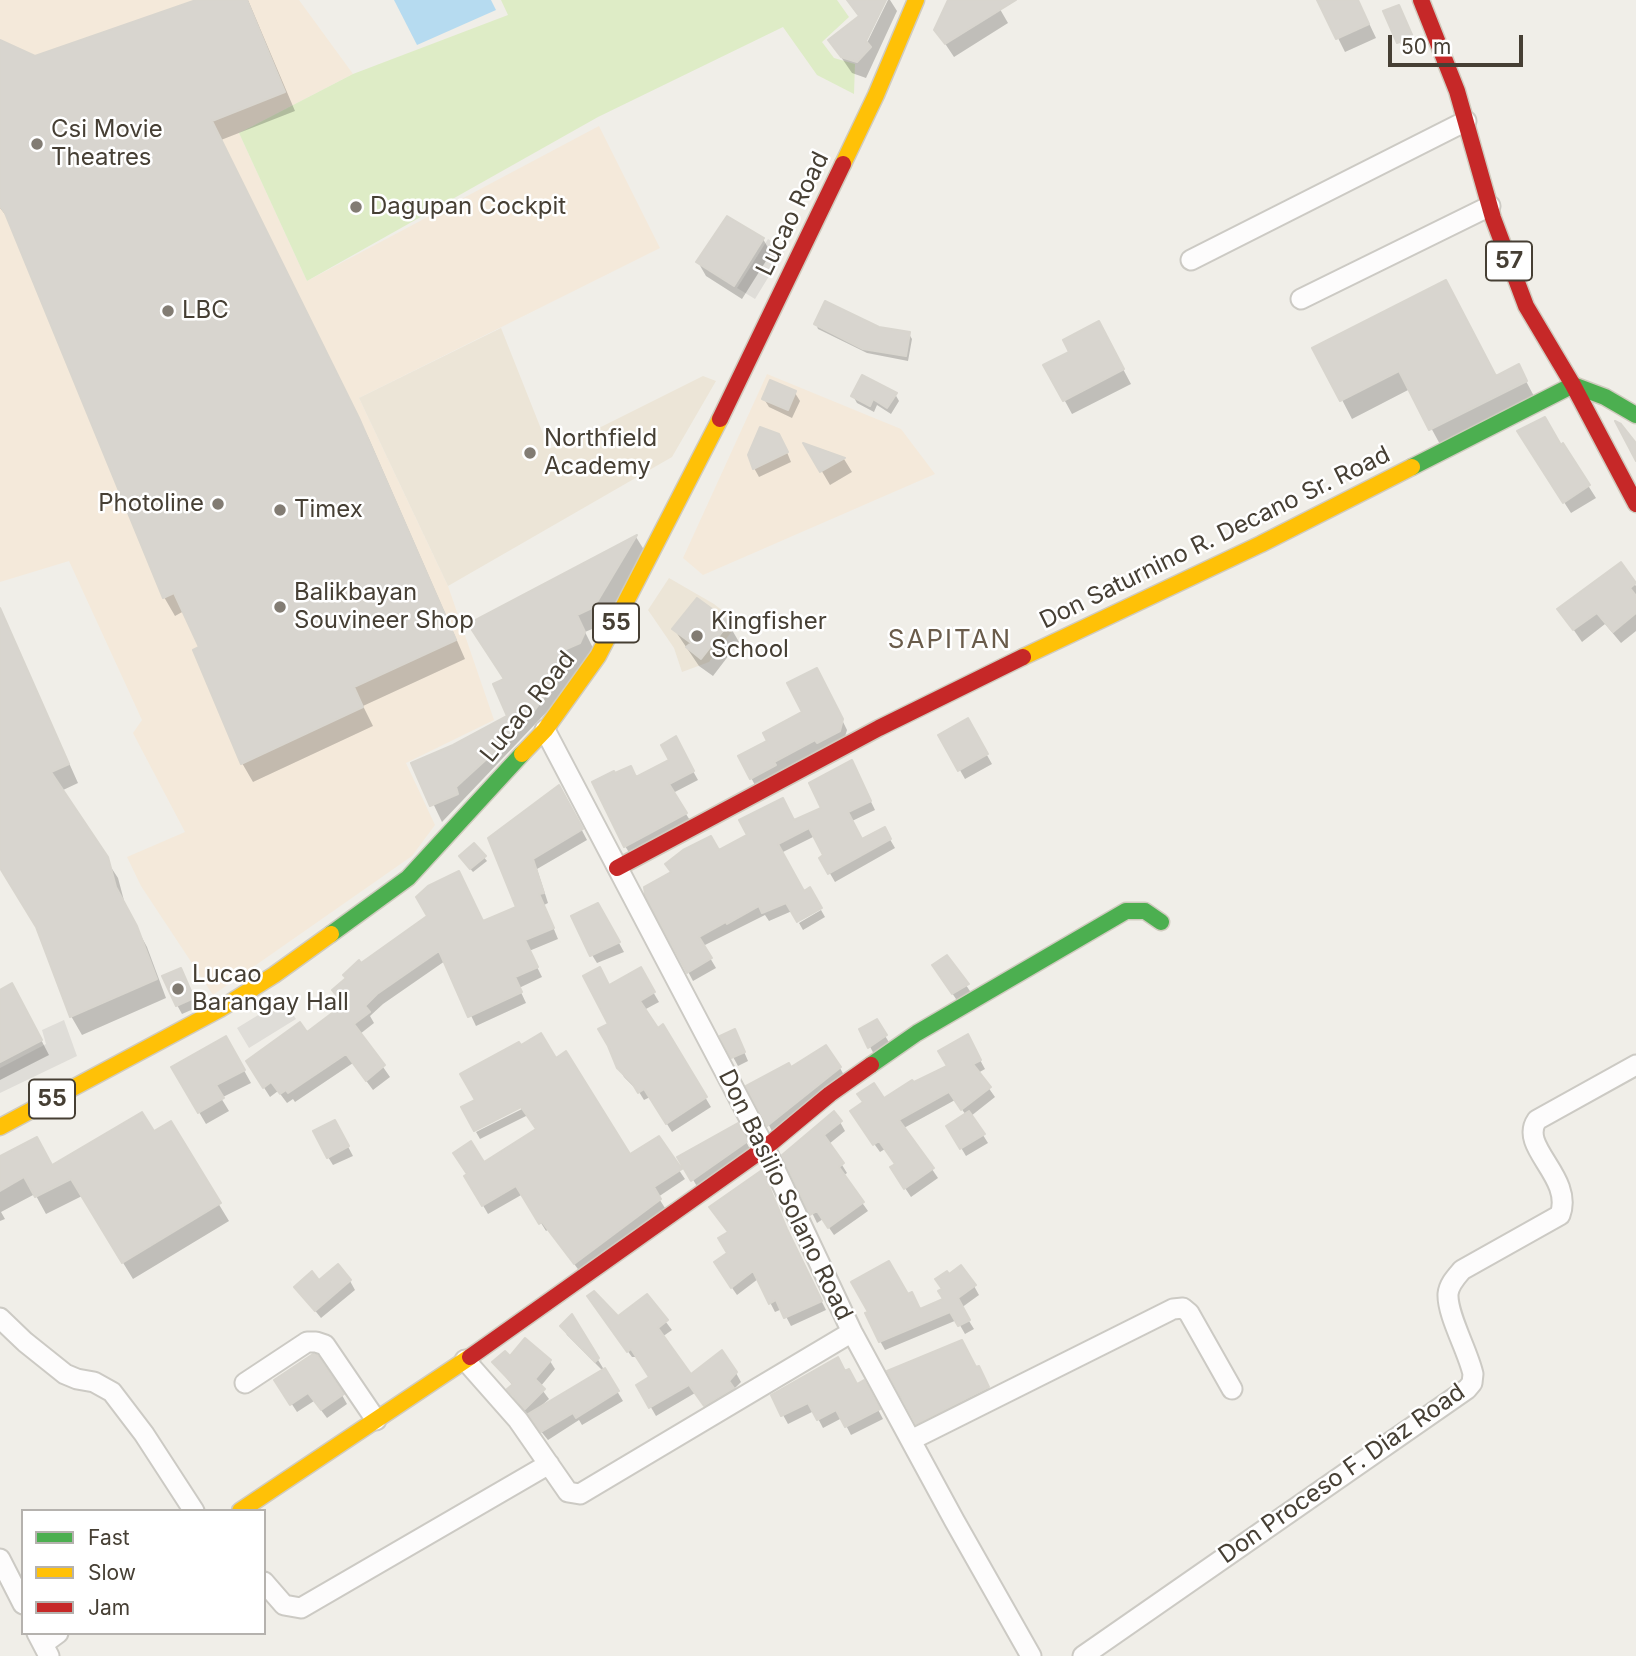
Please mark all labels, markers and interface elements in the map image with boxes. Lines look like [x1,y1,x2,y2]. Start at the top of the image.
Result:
scale bar [1391,21,1526,65]
text: 50 m [1401,34,1451,59]
place label: Csi Movie Theatres [51,116,163,172]
marker: Csi Movie Theatres [29,136,45,152]
street label: Lucao Road [751,147,835,281]
place label: Dagupan Cockpit [370,193,566,221]
marker: Dagupan Cockpit [348,199,364,215]
road number: 57 [1486,242,1532,280]
place label: LBC [182,297,229,325]
marker: LBC [160,303,176,319]
place label: Northfield Academy [544,425,657,481]
street label: Don Saturnino R. Decano Sr. Road [1035,440,1395,636]
marker: Northfield Academy [522,445,538,461]
place label: Photoline [98,490,204,518]
marker: Photoline [210,496,226,512]
place label: Timex [294,496,363,524]
marker: Timex [272,502,288,518]
place label: Balikbayan Souvineer Shop [294,579,474,635]
marker: Balikbayan Souvineer Shop [272,599,288,615]
road number: 55 [593,604,639,642]
place label: Kingfisher School [711,608,827,664]
district label: SAPITAN [889,624,1011,656]
marker: Kingfisher School [689,628,705,644]
street label: Lucao Road [475,646,581,768]
place label: Lucao Barangay Hall [192,961,349,1017]
marker: Lucao Barangay Hall [170,981,186,997]
street label: Don Basilio Solano Road [712,1065,858,1325]
road number: 55 [29,1080,75,1118]
street label: Don Proceso F. Diaz Road [1213,1378,1471,1570]
legend [21,1509,266,1635]
text: Fast [88,1525,130,1550]
text: Slow [88,1560,136,1585]
text: Jam [88,1595,130,1620]

